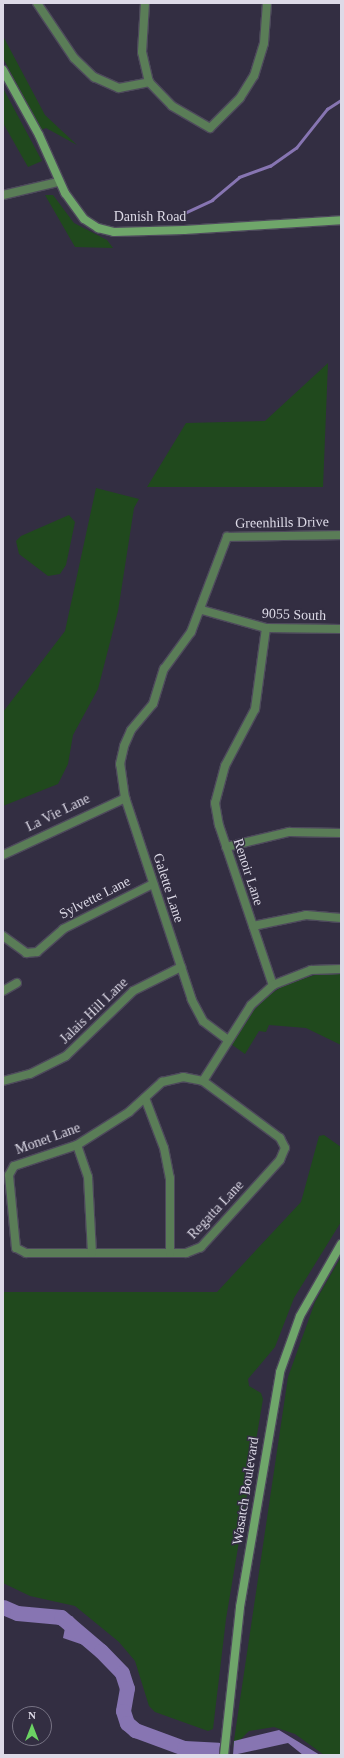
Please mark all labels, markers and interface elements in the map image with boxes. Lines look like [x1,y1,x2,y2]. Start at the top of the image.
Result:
street label: Danish Road [114,209,186,225]
street label: Greenhills Drive [235,514,329,532]
street label: 9055 South [262,605,326,625]
street label: La Vie Lane [23,790,93,836]
street label: Renoir Lane [229,836,267,908]
street label: Galette Lane [149,851,187,925]
street label: Sylvette Lane [57,873,133,923]
street label: Jalais Hill Lane [57,974,131,1048]
street label: Monet Lane [13,1119,83,1159]
street label: Regatta Lane [185,1177,247,1243]
street label: Wasatch Boulevard [229,1436,263,1546]
north arrow [12,1706,52,1746]
text: N [28,1709,36,1721]

